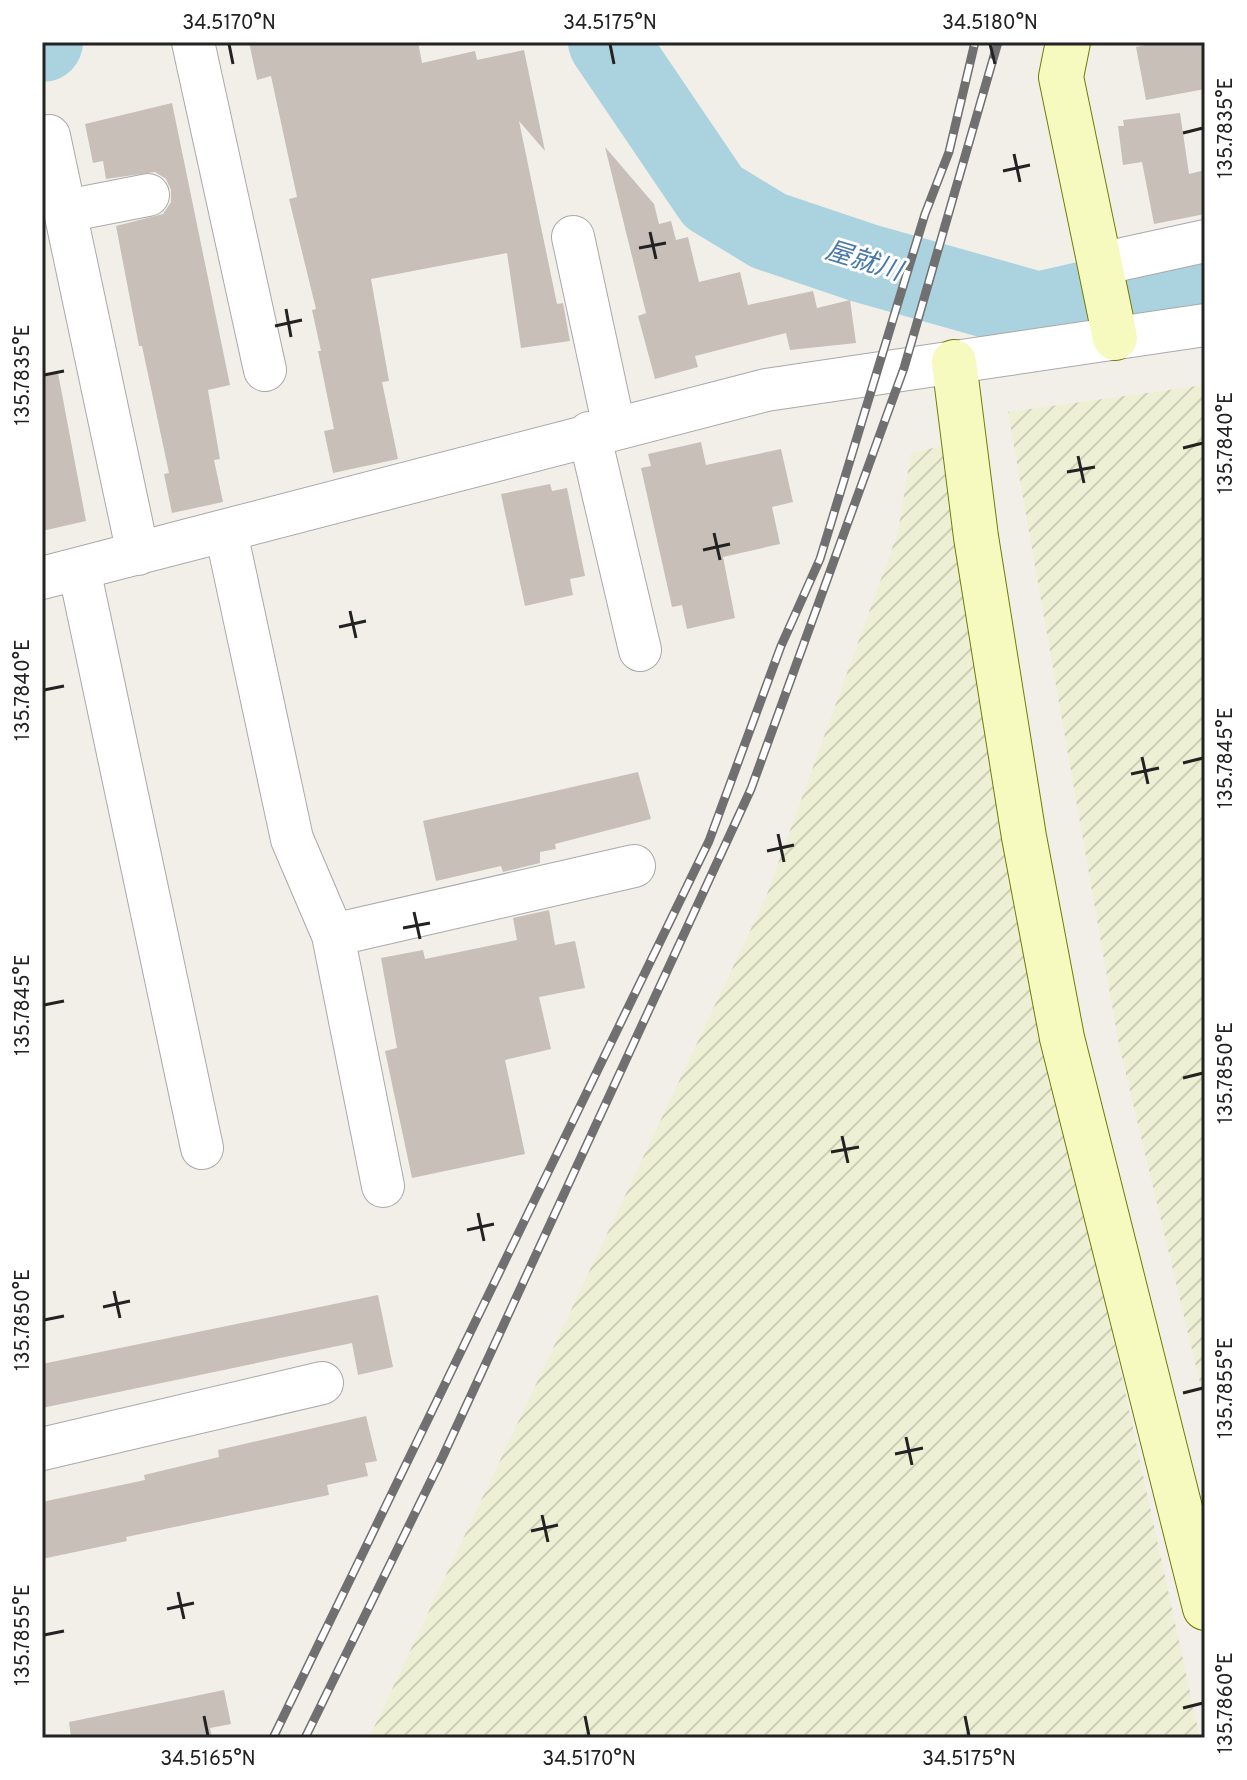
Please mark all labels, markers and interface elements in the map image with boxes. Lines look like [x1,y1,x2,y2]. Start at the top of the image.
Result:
text: 34.5170°N [182,11,276,37]
text: 34.5175°N [563,11,657,37]
text: 34.5180°N [942,11,1038,37]
text: 135.7835°E [1214,77,1240,179]
water label: 屋就川 [821,235,908,290]
text: 135.7835°E [11,324,37,426]
text: 135.7840°E [1214,392,1240,494]
text: 135.7840°E [11,639,37,741]
text: 135.7845°E [1214,707,1240,809]
text: 135.7845°E [11,954,37,1056]
text: 135.7850°E [1214,1022,1240,1124]
text: 135.7850°E [11,1269,37,1371]
text: 135.7855°E [1214,1337,1240,1439]
text: 135.7855°E [11,1584,37,1686]
text: 135.7860°E [1214,1652,1240,1754]
text: 34.5165°N [160,1747,256,1773]
text: 34.5170°N [542,1747,636,1773]
text: 34.5175°N [922,1747,1016,1773]

